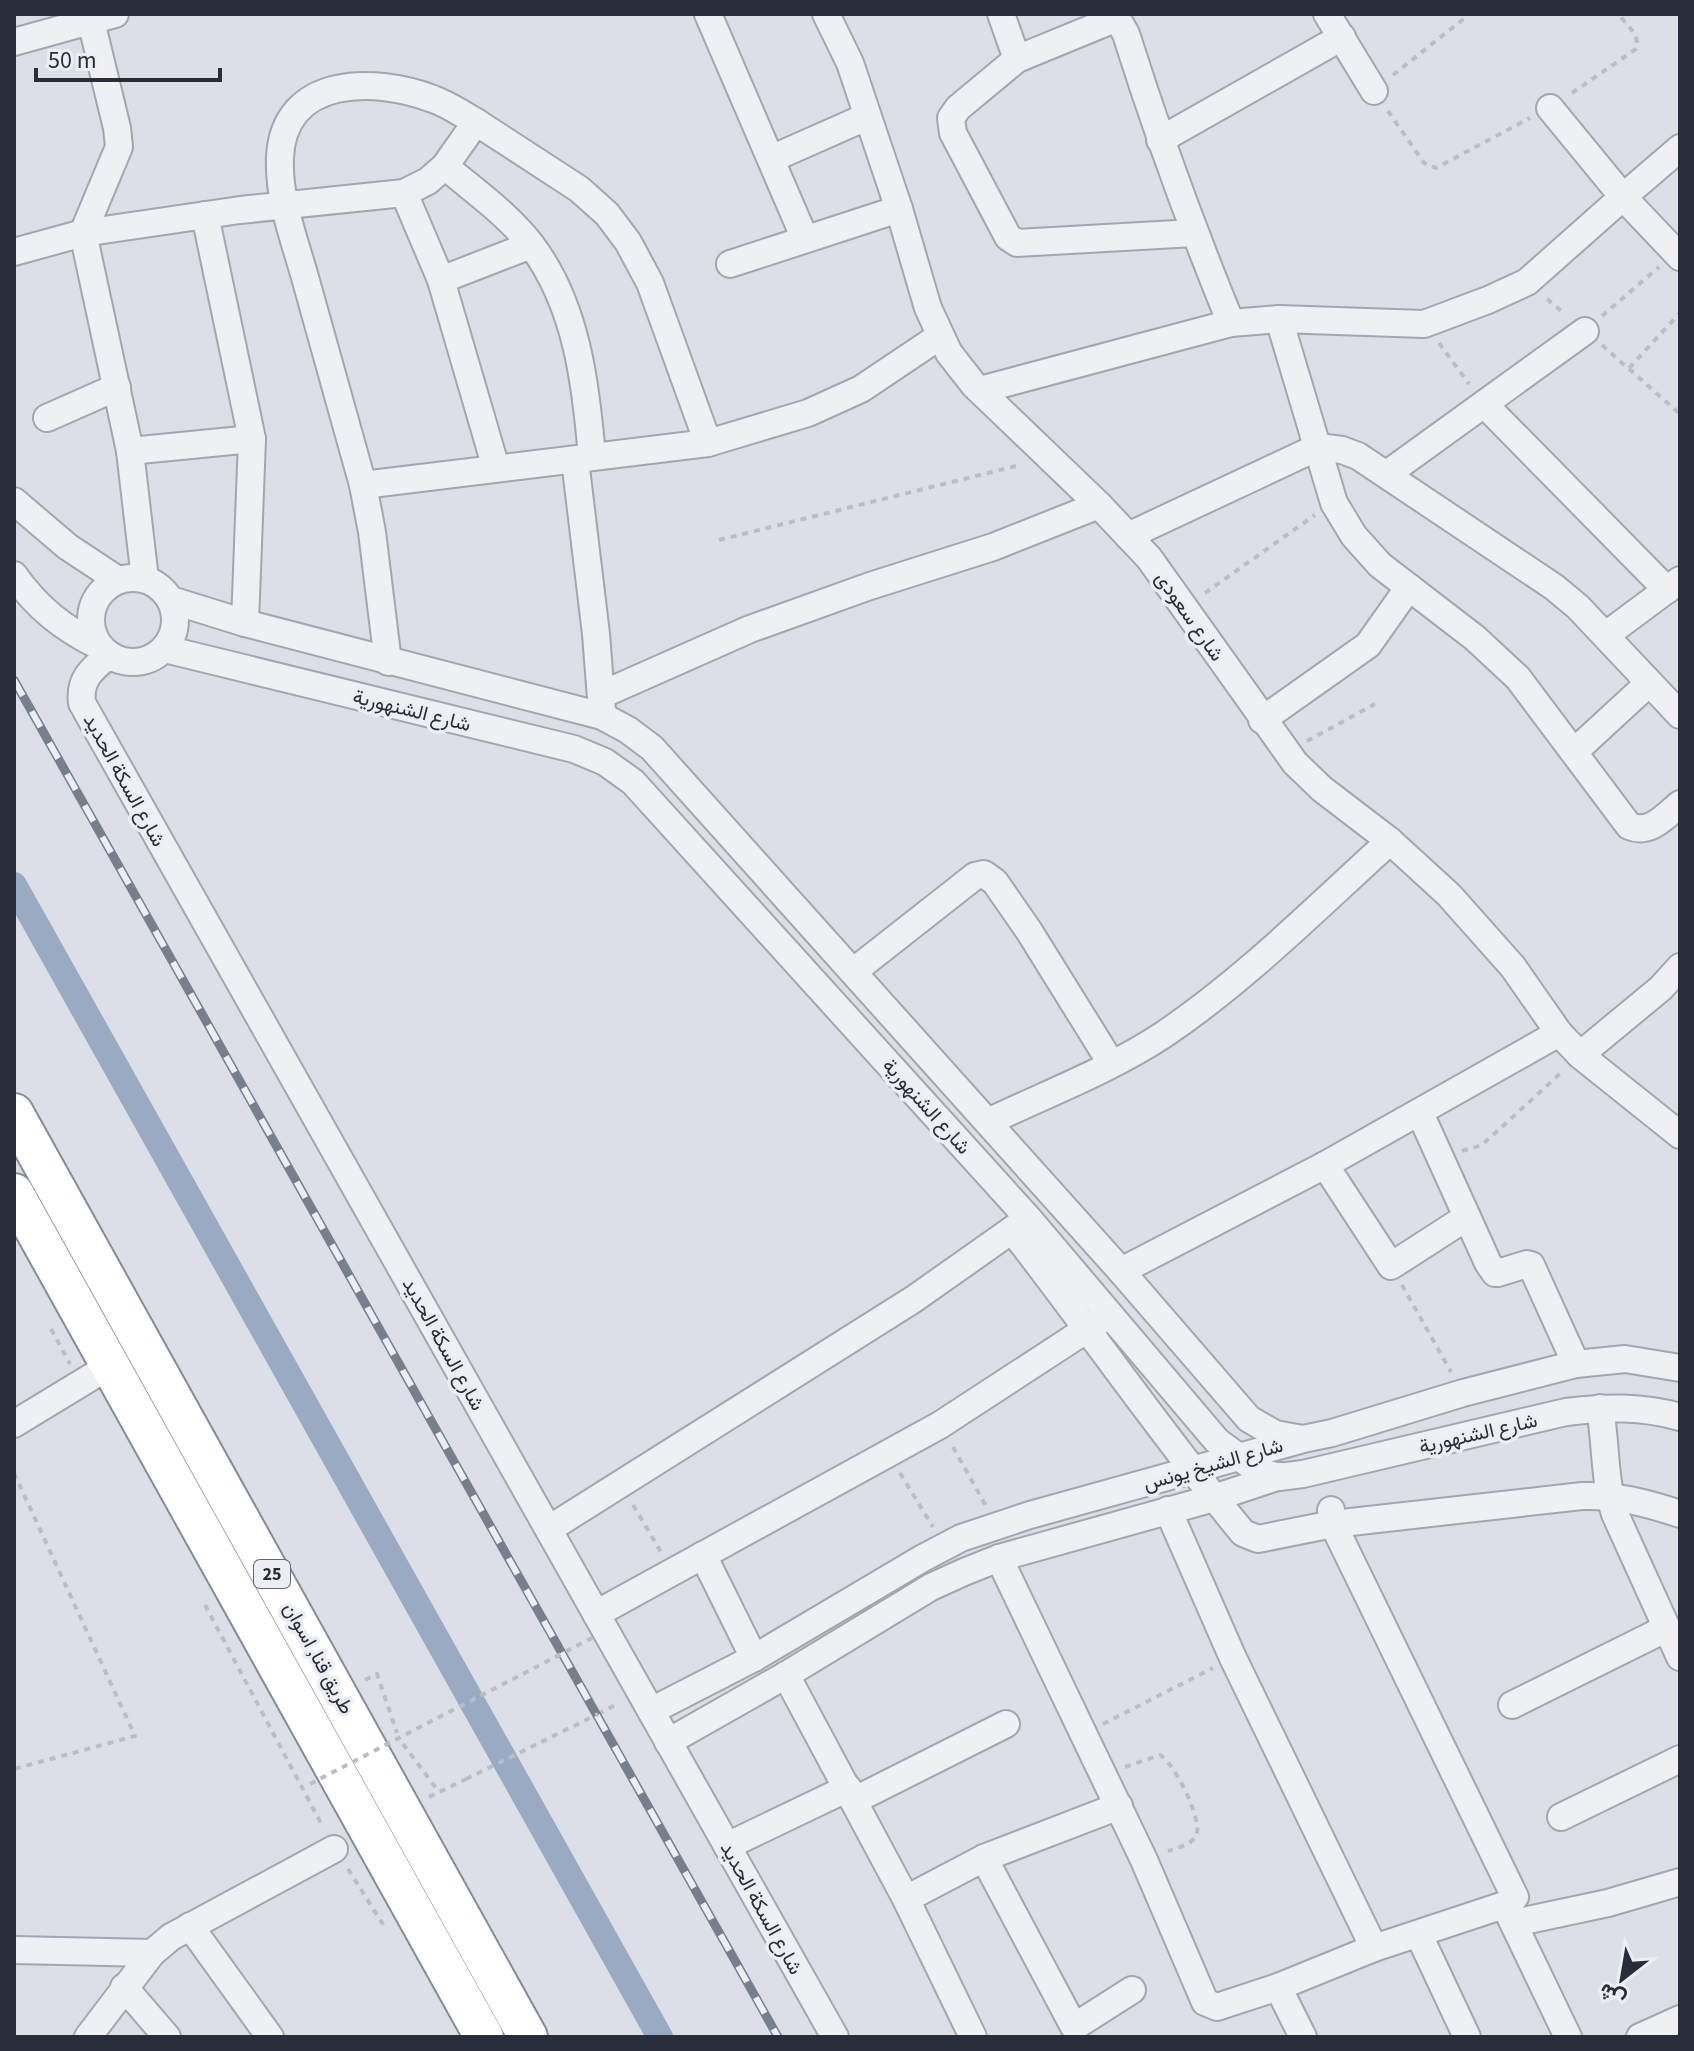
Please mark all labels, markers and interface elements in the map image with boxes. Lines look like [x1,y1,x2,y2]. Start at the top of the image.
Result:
scale bar [36,32,220,82]
text: 50 m [48,43,97,78]
street label: شارع سعودى [1148,566,1230,667]
street label: شارع الشنهورية [350,683,474,739]
street label: شارع السكة الحديد [76,709,172,852]
street label: شارع الشنهورية [876,1053,977,1161]
street label: شارع السكة الحديد [395,1273,491,1416]
street label: شارع الشنهورية [1416,1407,1540,1461]
street label: شارع الشيخ يونس [1140,1432,1286,1498]
road number: 25 [254,1560,290,1588]
street label: طريق قنا, اسوان [276,1597,360,1719]
street label: شارع السكة الحديد [713,1837,809,1980]
north arrow [1582,1939,1662,2019]
text: ش [1593,1975,1632,2016]

